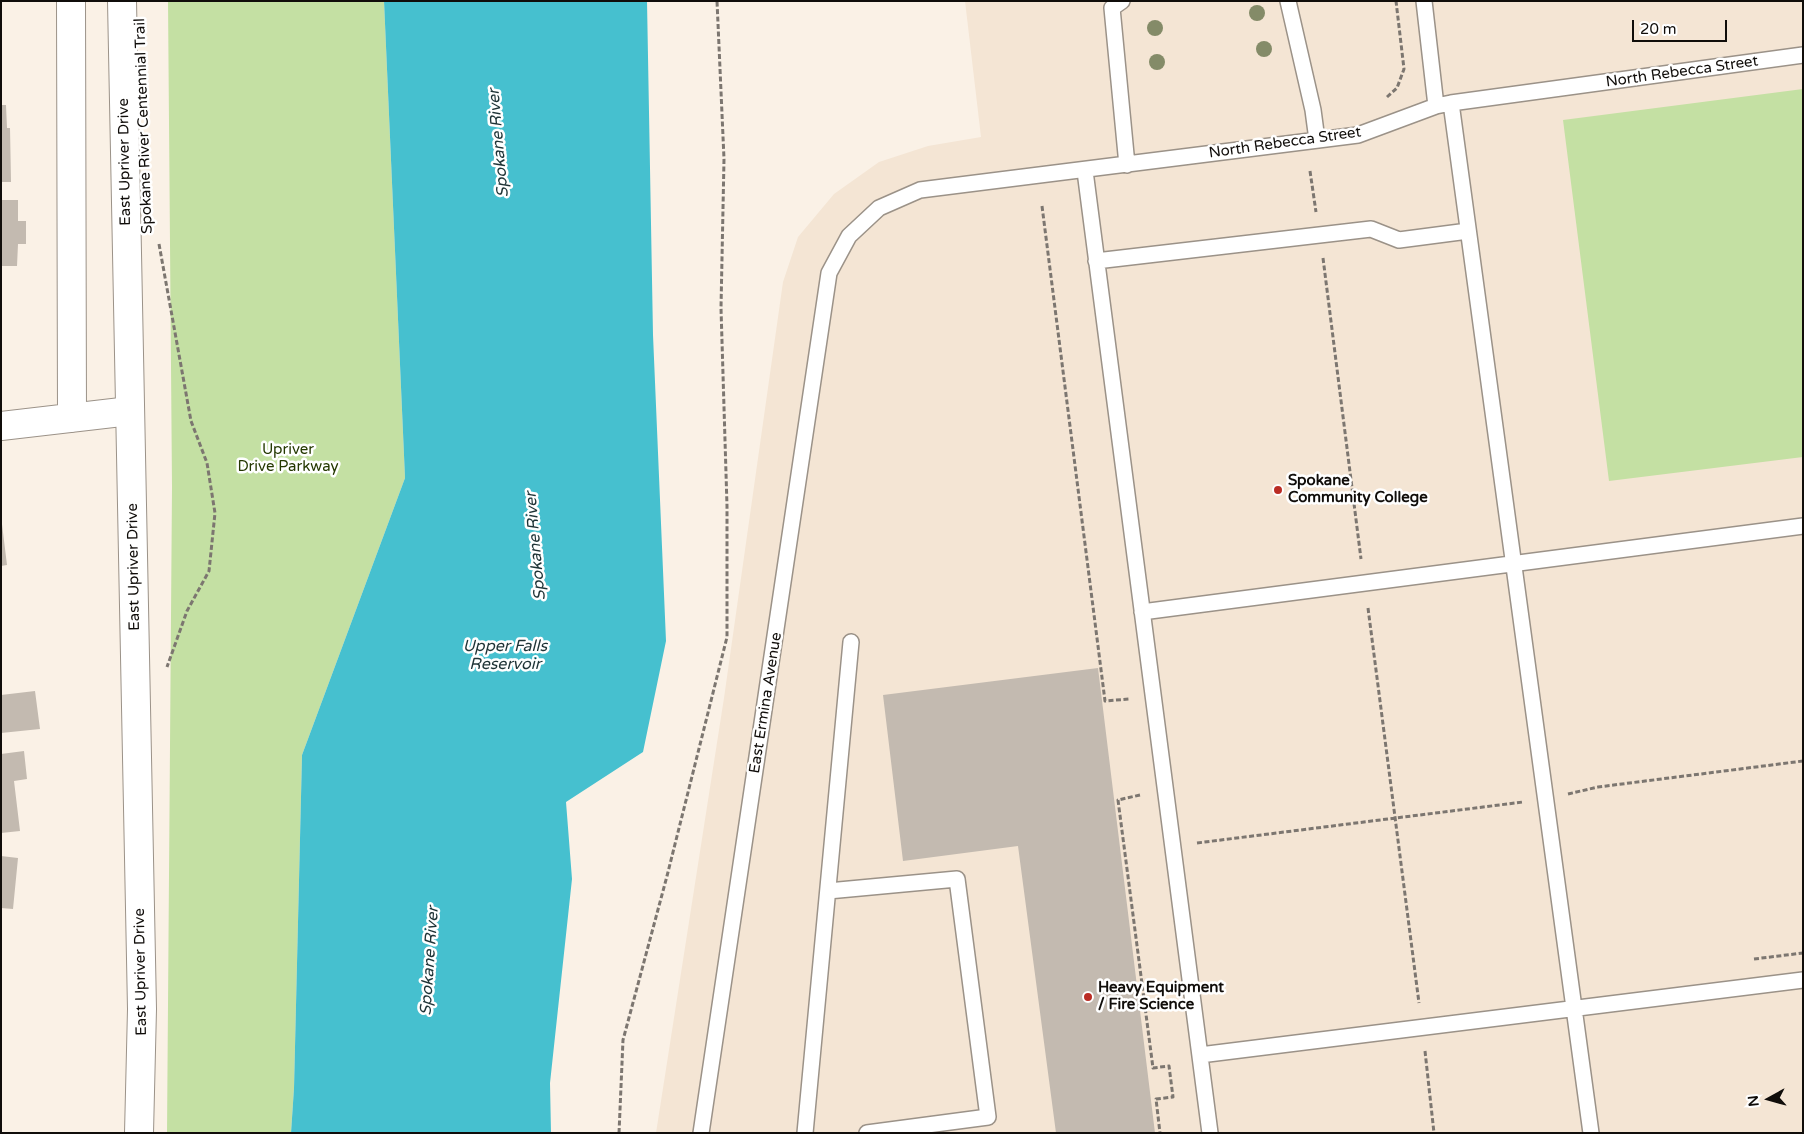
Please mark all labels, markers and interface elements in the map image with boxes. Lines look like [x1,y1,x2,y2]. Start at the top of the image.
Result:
scale bar [1634,10,1729,42]
street label: Spokane River Centennial Trail [131,18,157,234]
text: 20 m [1640,20,1677,38]
street label: North Rebecca Street [1605,52,1759,92]
water label: Spokane River [485,88,513,198]
street label: East Upriver Drive [115,98,135,226]
street label: North Rebecca Street [1208,123,1362,163]
park label: Upriver Drive Parkway [237,441,339,476]
place label: Spokane Community College [1288,472,1428,507]
marker: Spokane Community College [1272,484,1284,496]
water label: Spokane River [522,491,550,601]
street label: East Upriver Drive [124,503,144,631]
street label: East Ermina Avenue [746,631,786,775]
water label: Upper Falls Reservoir [463,637,547,675]
water label: Spokane River [417,906,443,1016]
street label: East Upriver Drive [131,908,151,1036]
place label: Heavy Equipment / Fire Science [1098,979,1224,1014]
marker: Heavy Equipment / Fire Science [1082,991,1094,1003]
north arrow [1744,1074,1794,1124]
text: N [1744,1094,1763,1108]

